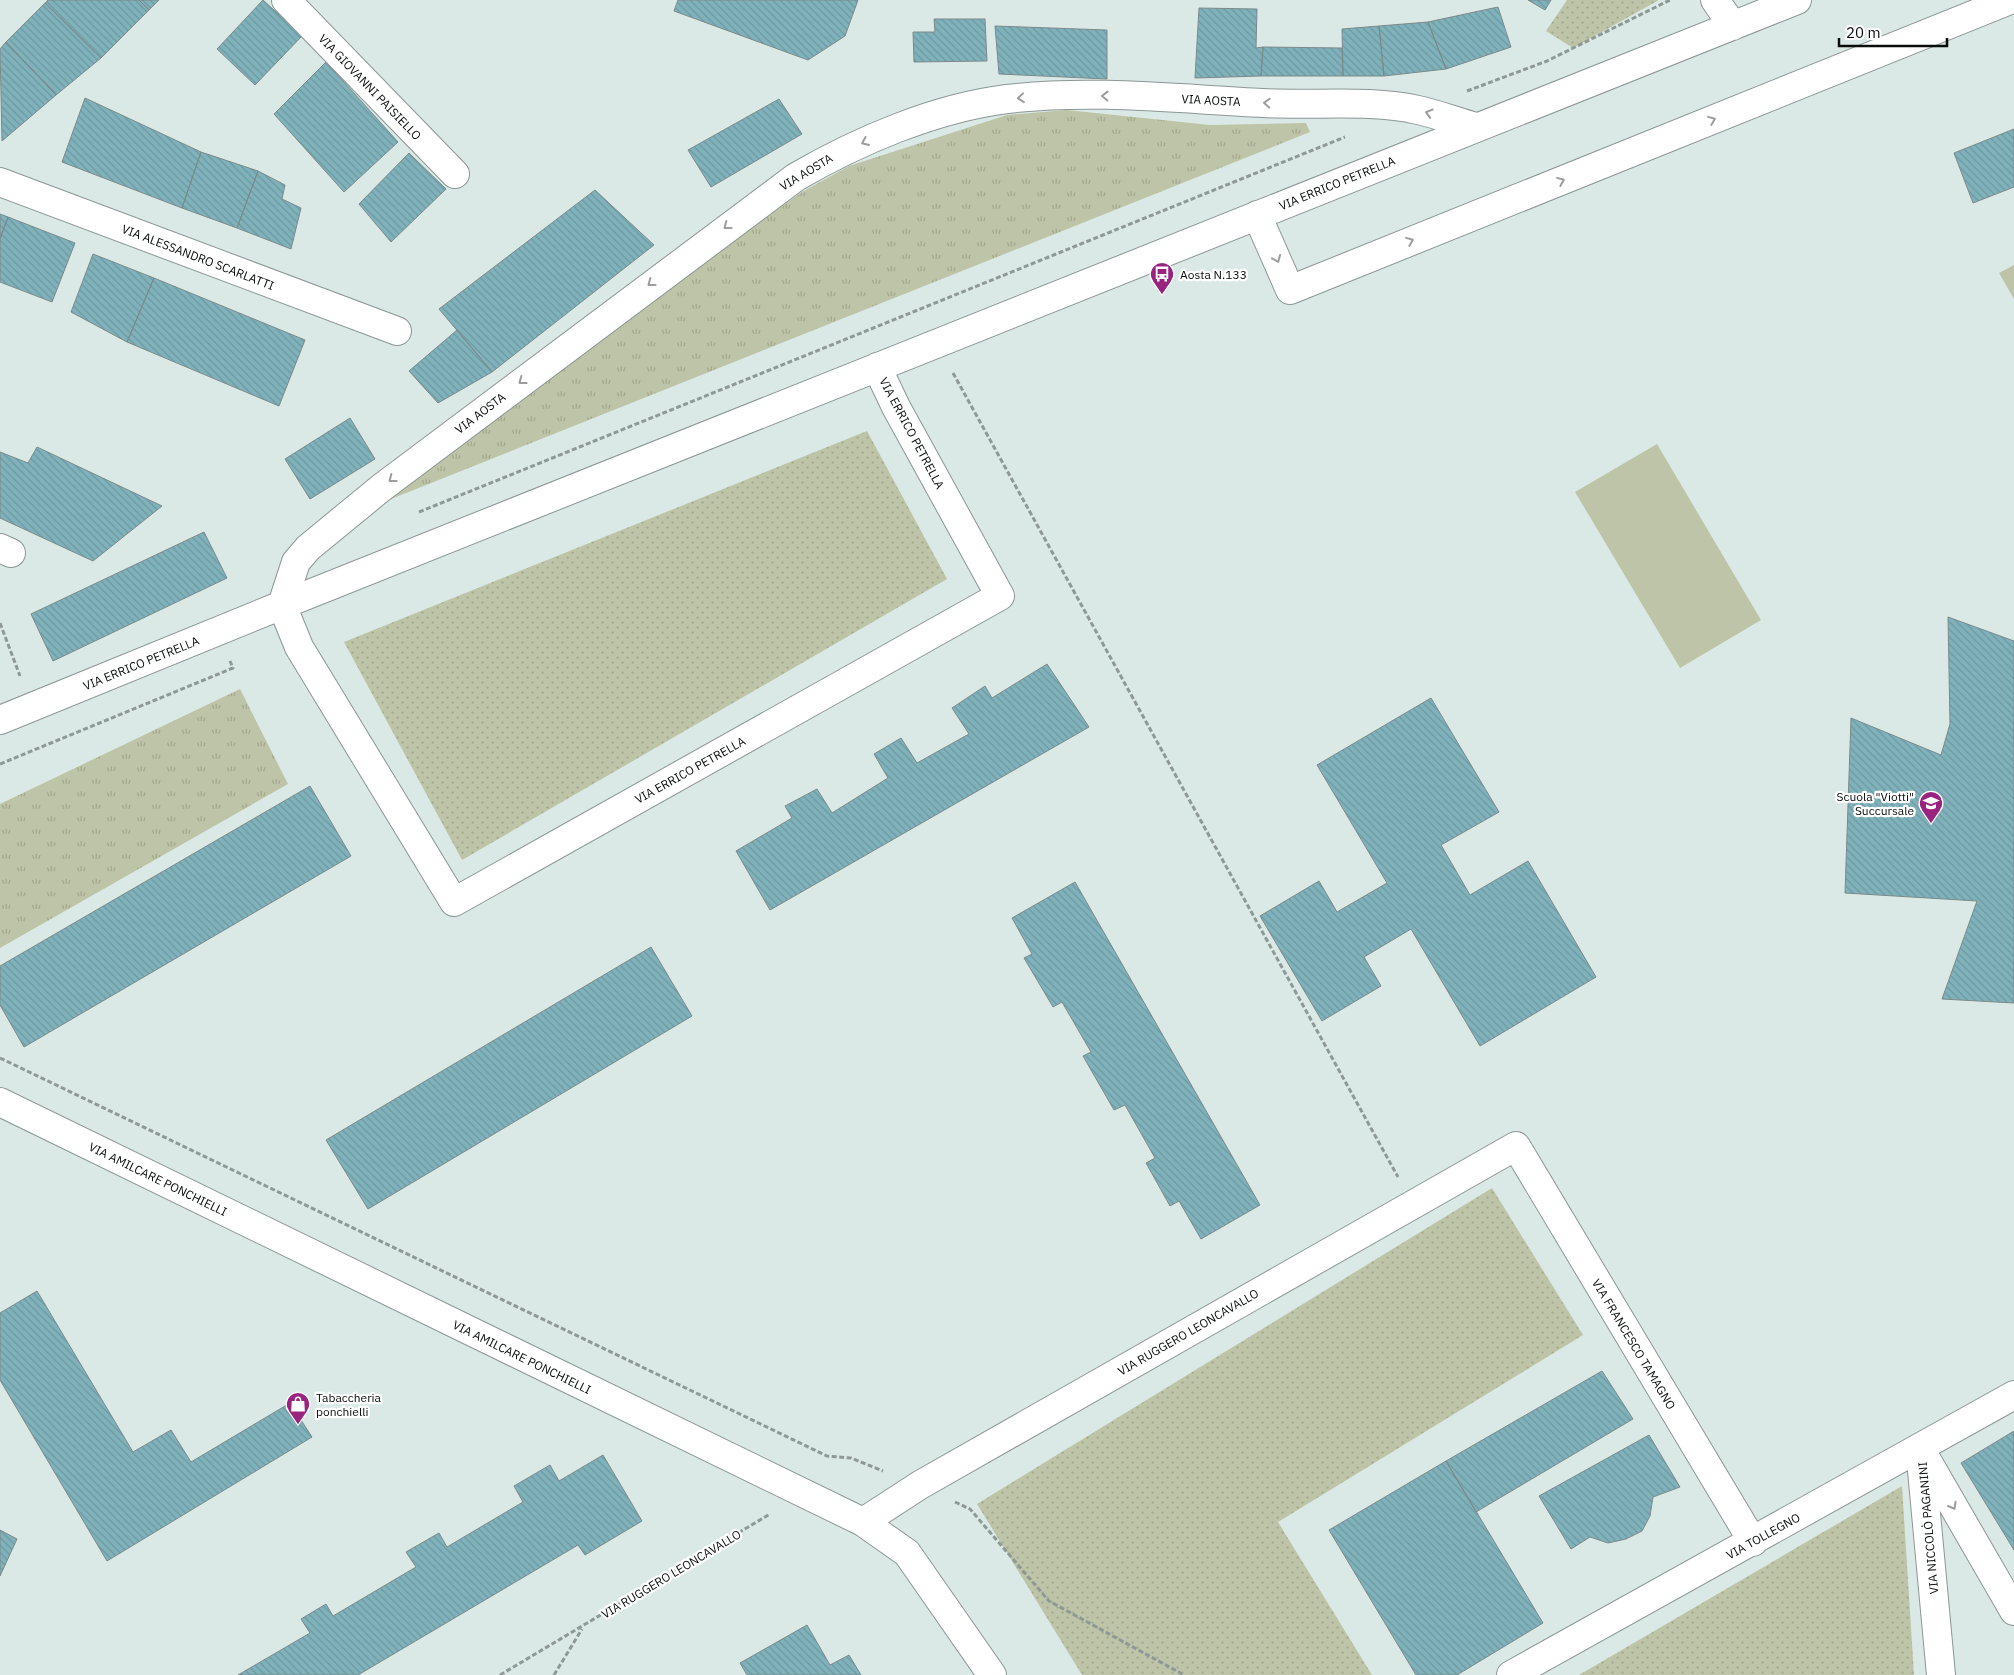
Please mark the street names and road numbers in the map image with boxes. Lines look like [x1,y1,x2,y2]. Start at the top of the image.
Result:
street label: VIA GIOVANNI PAISIELLO [315,31,425,143]
street label: VIA AOSTA [1181,91,1241,109]
street label: VIA AOSTA [777,150,836,194]
street label: VIA ERRICO PETRELLA [1277,153,1398,213]
street label: VIA ALESSANDRO SCARLATTI [120,221,276,293]
street label: VIA ERRICO PETRELLA [876,375,948,492]
street label: VIA AOSTA [452,389,508,437]
street label: VIA ERRICO PETRELLA [81,633,202,693]
street label: VIA ERRICO PETRELLA [632,733,748,807]
street label: VIA AMILCARE PONCHIELLI [86,1139,230,1219]
street label: VIA FRANCESCO TAMAGNO [1589,1276,1679,1412]
street label: VIA RUGGERO LEONCAVALLO [1115,1285,1261,1379]
street label: VIA AMILCARE PONCHIELLI [450,1317,594,1397]
street label: VIA NICCOLÒ PAGANINI [1915,1461,1941,1595]
street label: VIA TOLLEGNO [1723,1510,1803,1562]
street label: VIA RUGGERO LEONCAVALLO [598,1526,744,1622]

